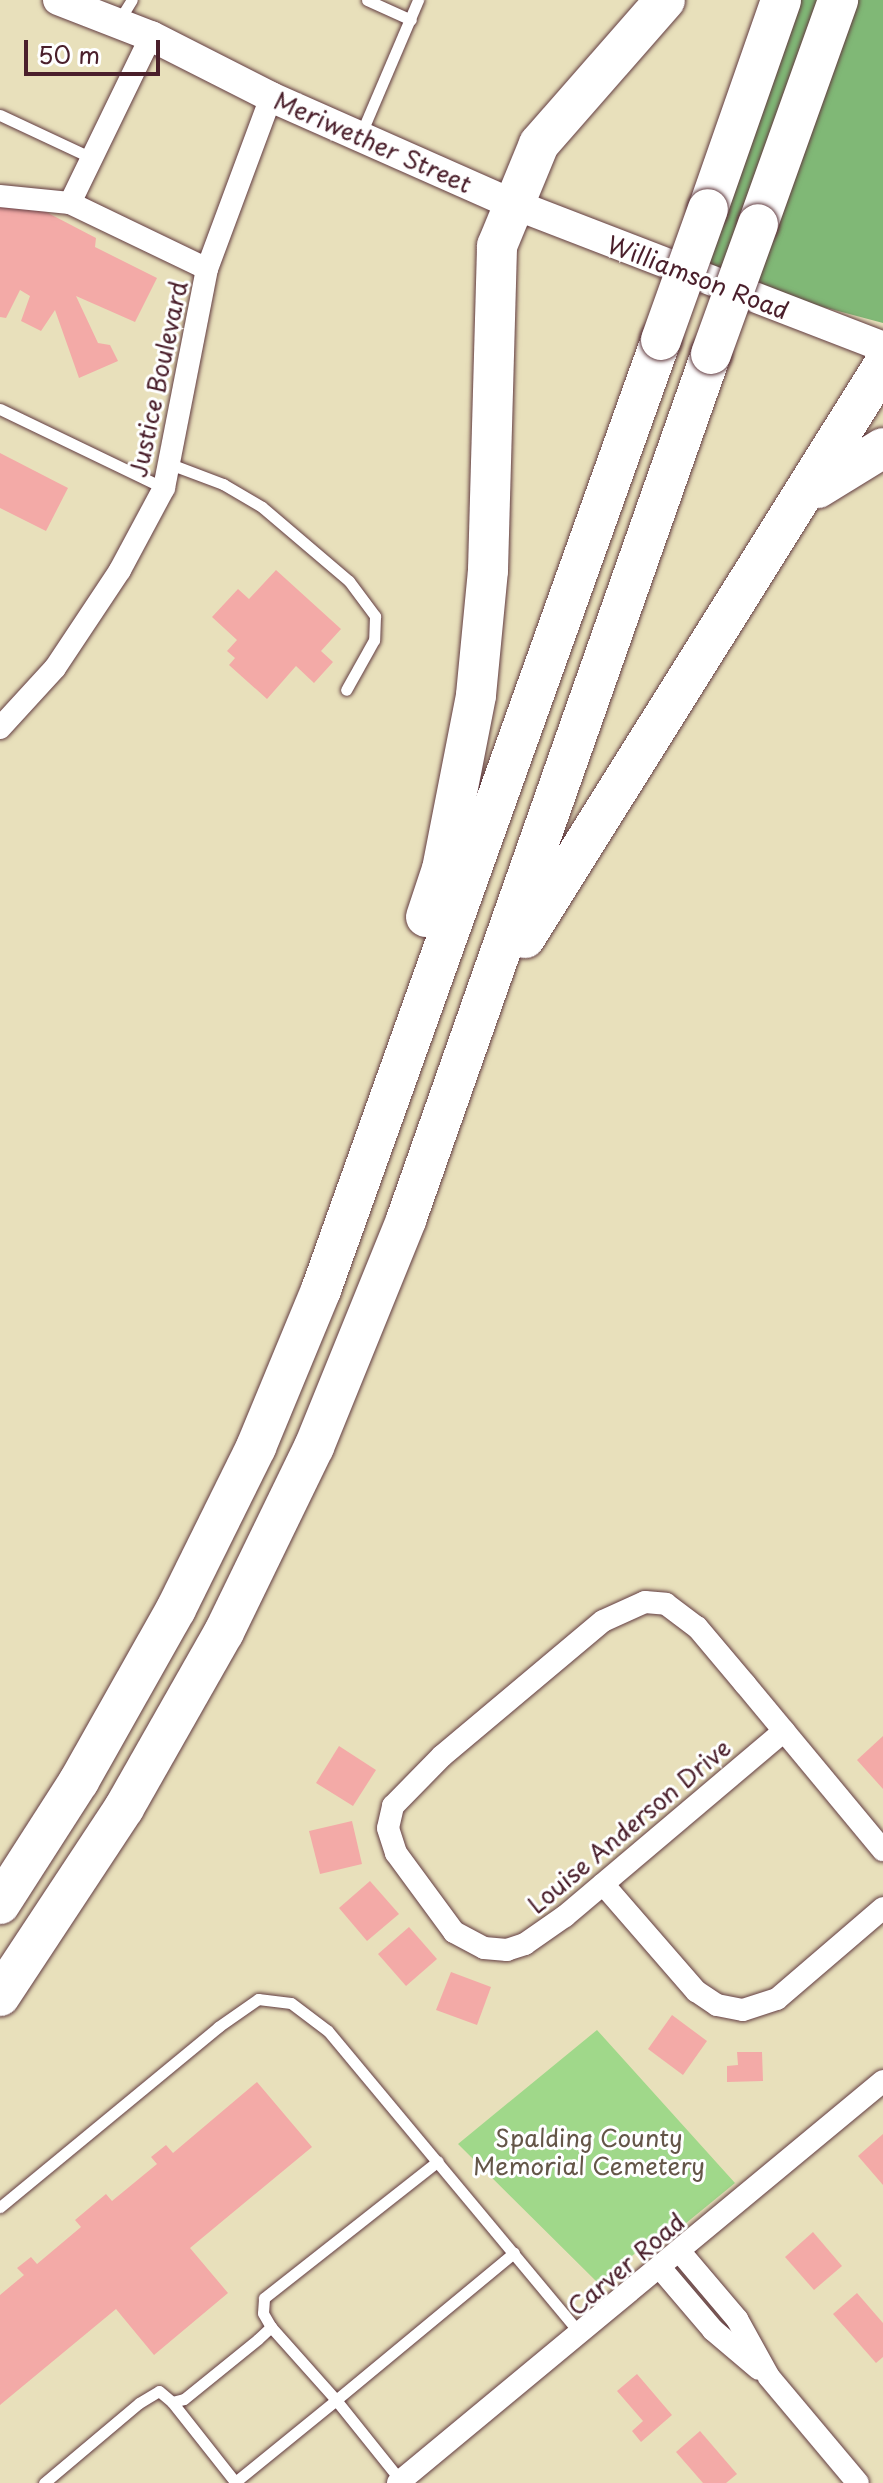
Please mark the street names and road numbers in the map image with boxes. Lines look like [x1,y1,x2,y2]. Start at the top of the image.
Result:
street label: Meriwether Street [270,86,476,198]
street label: Williamson Road [604,229,792,325]
street label: Justice Boulevard [123,277,193,481]
street label: Louise Anderson Drive [521,1732,737,1920]
street label: Carver Road [561,2207,691,2321]

